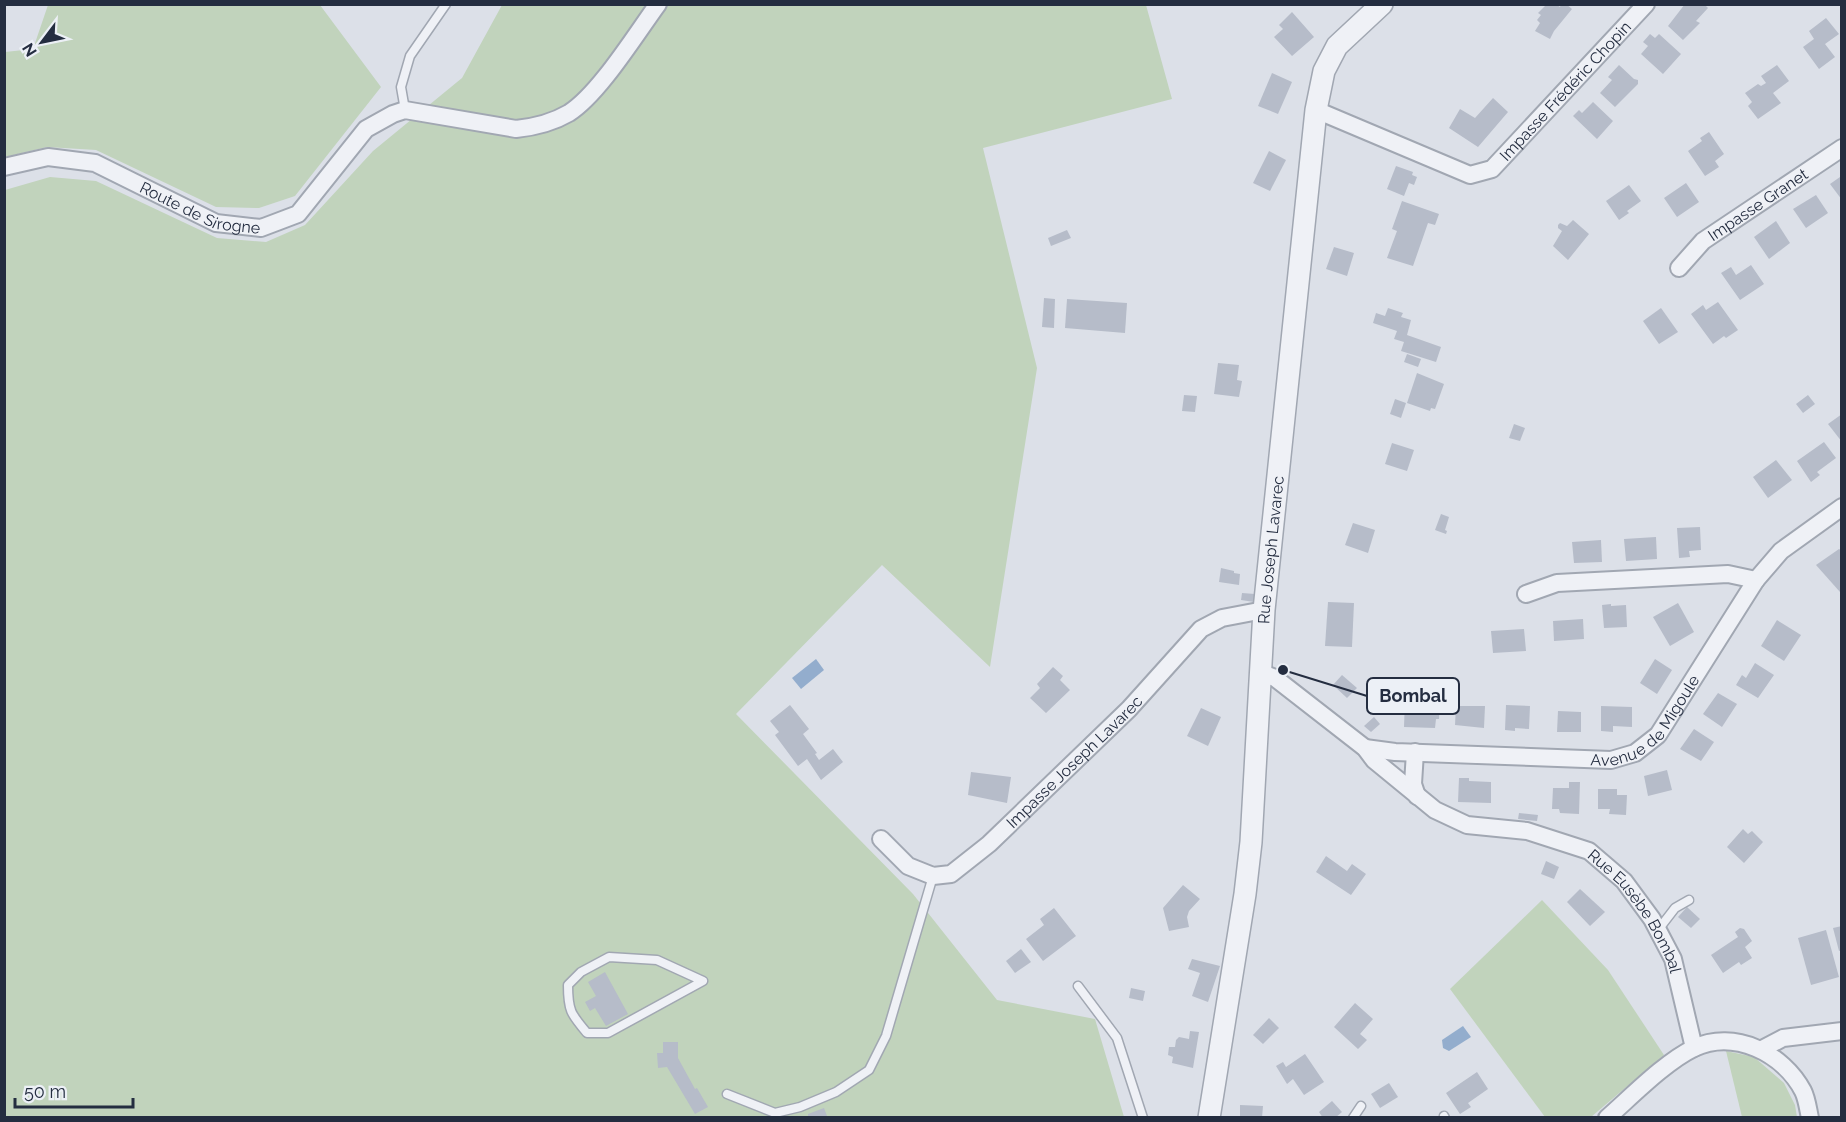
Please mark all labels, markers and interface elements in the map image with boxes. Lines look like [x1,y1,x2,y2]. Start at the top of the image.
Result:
north arrow [12,12,72,72]
street label: Impasse Frédéric Chopin [1496,17,1635,165]
text: N [18,39,41,60]
street label: Impasse Granet [1705,164,1812,245]
street label: Route de Sirogne [137,178,261,238]
street label: Rue Joseph Lavarec [1254,475,1288,625]
street label: Avenue de Migoule [1590,672,1704,770]
callout: Bombal [1367,678,1459,714]
text: Bombal [1379,685,1447,706]
street label: Impasse Joseph Lavarec [1003,692,1146,832]
street label: Rue Eusèbe Bombal [1584,845,1685,976]
scale bar [15,1071,134,1109]
text: 50 m [24,1081,66,1102]

